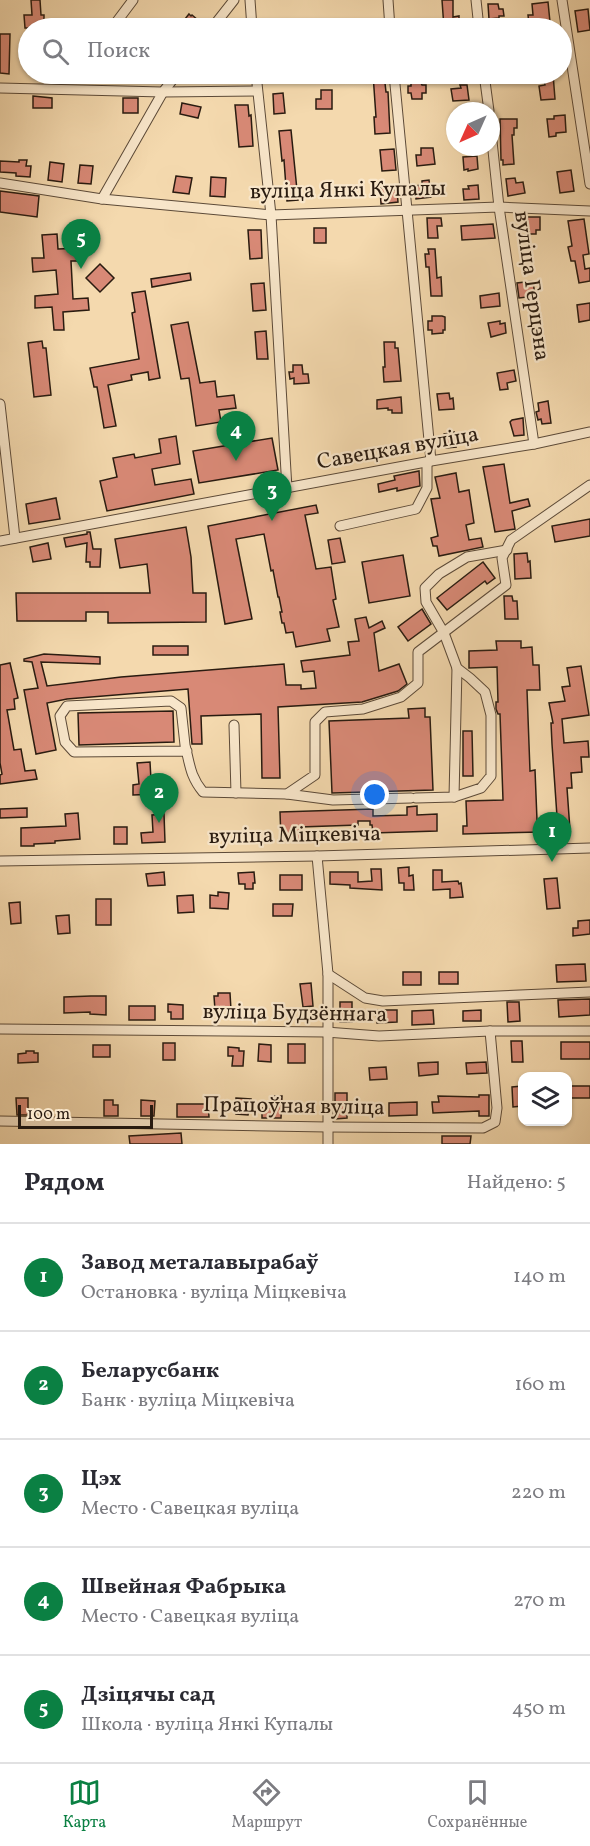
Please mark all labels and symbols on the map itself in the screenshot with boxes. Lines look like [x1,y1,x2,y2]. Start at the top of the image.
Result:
north arrow [446,102,500,156]
street label: вуліца Янкі Купалы [250,174,446,208]
street label: вуліца Герцэна [505,209,557,363]
pin: 5 [62,220,100,269]
pin: 4 [216,412,256,461]
street label: Савецкая вуліца [315,420,481,478]
pin: 3 [252,472,292,521]
pin: 2 [140,774,178,823]
your location [360,780,389,809]
pin: 1 [532,812,572,862]
street label: вуліца Міцкевіча [209,819,382,853]
street label: вуліца Будзённага [202,997,388,1031]
street label: Працоўная вуліца [203,1090,385,1124]
scale bar [18,1102,153,1130]

